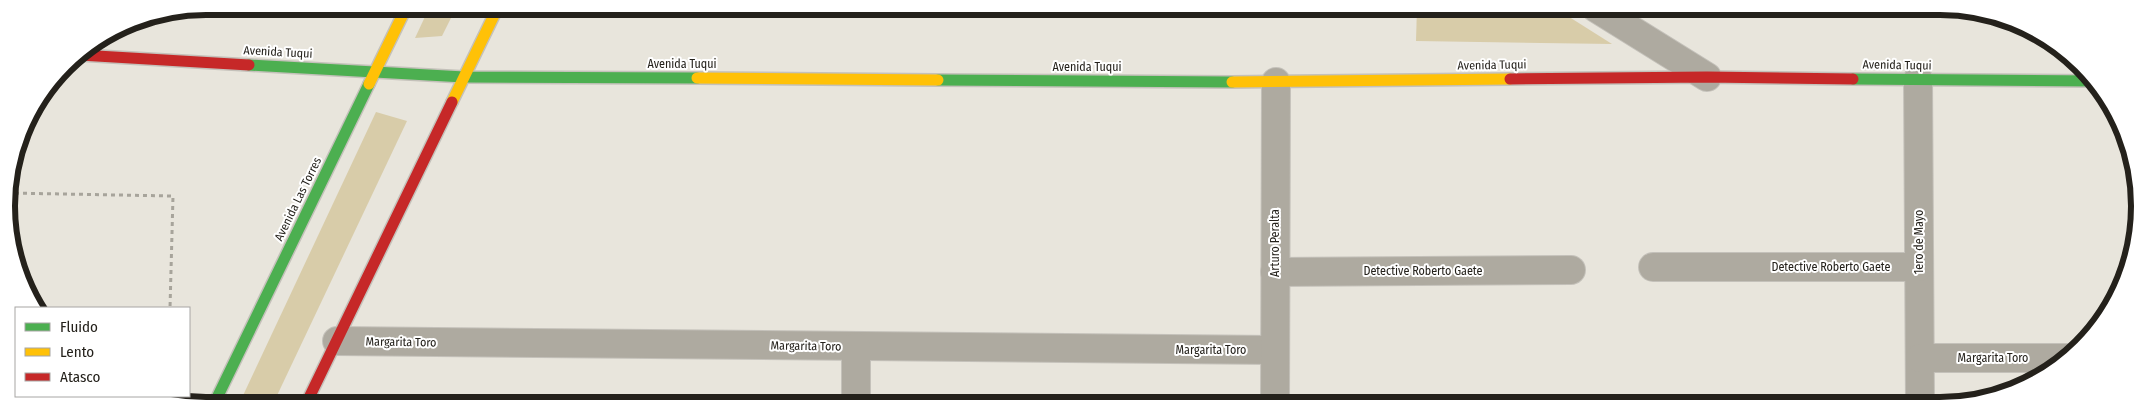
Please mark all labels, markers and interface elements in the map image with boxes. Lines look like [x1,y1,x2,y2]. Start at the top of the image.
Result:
street label: Avenida Tuqui [243,43,313,61]
street label: Avenida Tuqui [647,57,717,71]
street label: Avenida Tuqui [1457,57,1527,73]
street label: Avenida Tuqui [1862,57,1932,73]
street label: Avenida Tuqui [1052,60,1122,74]
street label: Avenida Las Torres [272,155,324,243]
street label: Arturo Peralta [1268,209,1282,277]
street label: 1ero de Mayo [1912,210,1926,274]
street label: Detective Roberto Gaete [1771,260,1891,274]
street label: Detective Roberto Gaete [1363,264,1483,278]
legend [15,307,190,397]
text: Fluido [60,318,98,336]
street label: Margarita Toro [365,334,437,350]
street label: Margarita Toro [770,338,842,354]
text: Lento [60,343,94,361]
street label: Margarita Toro [1176,343,1246,357]
street label: Margarita Toro [1958,351,2028,365]
text: Atasco [60,368,100,386]

